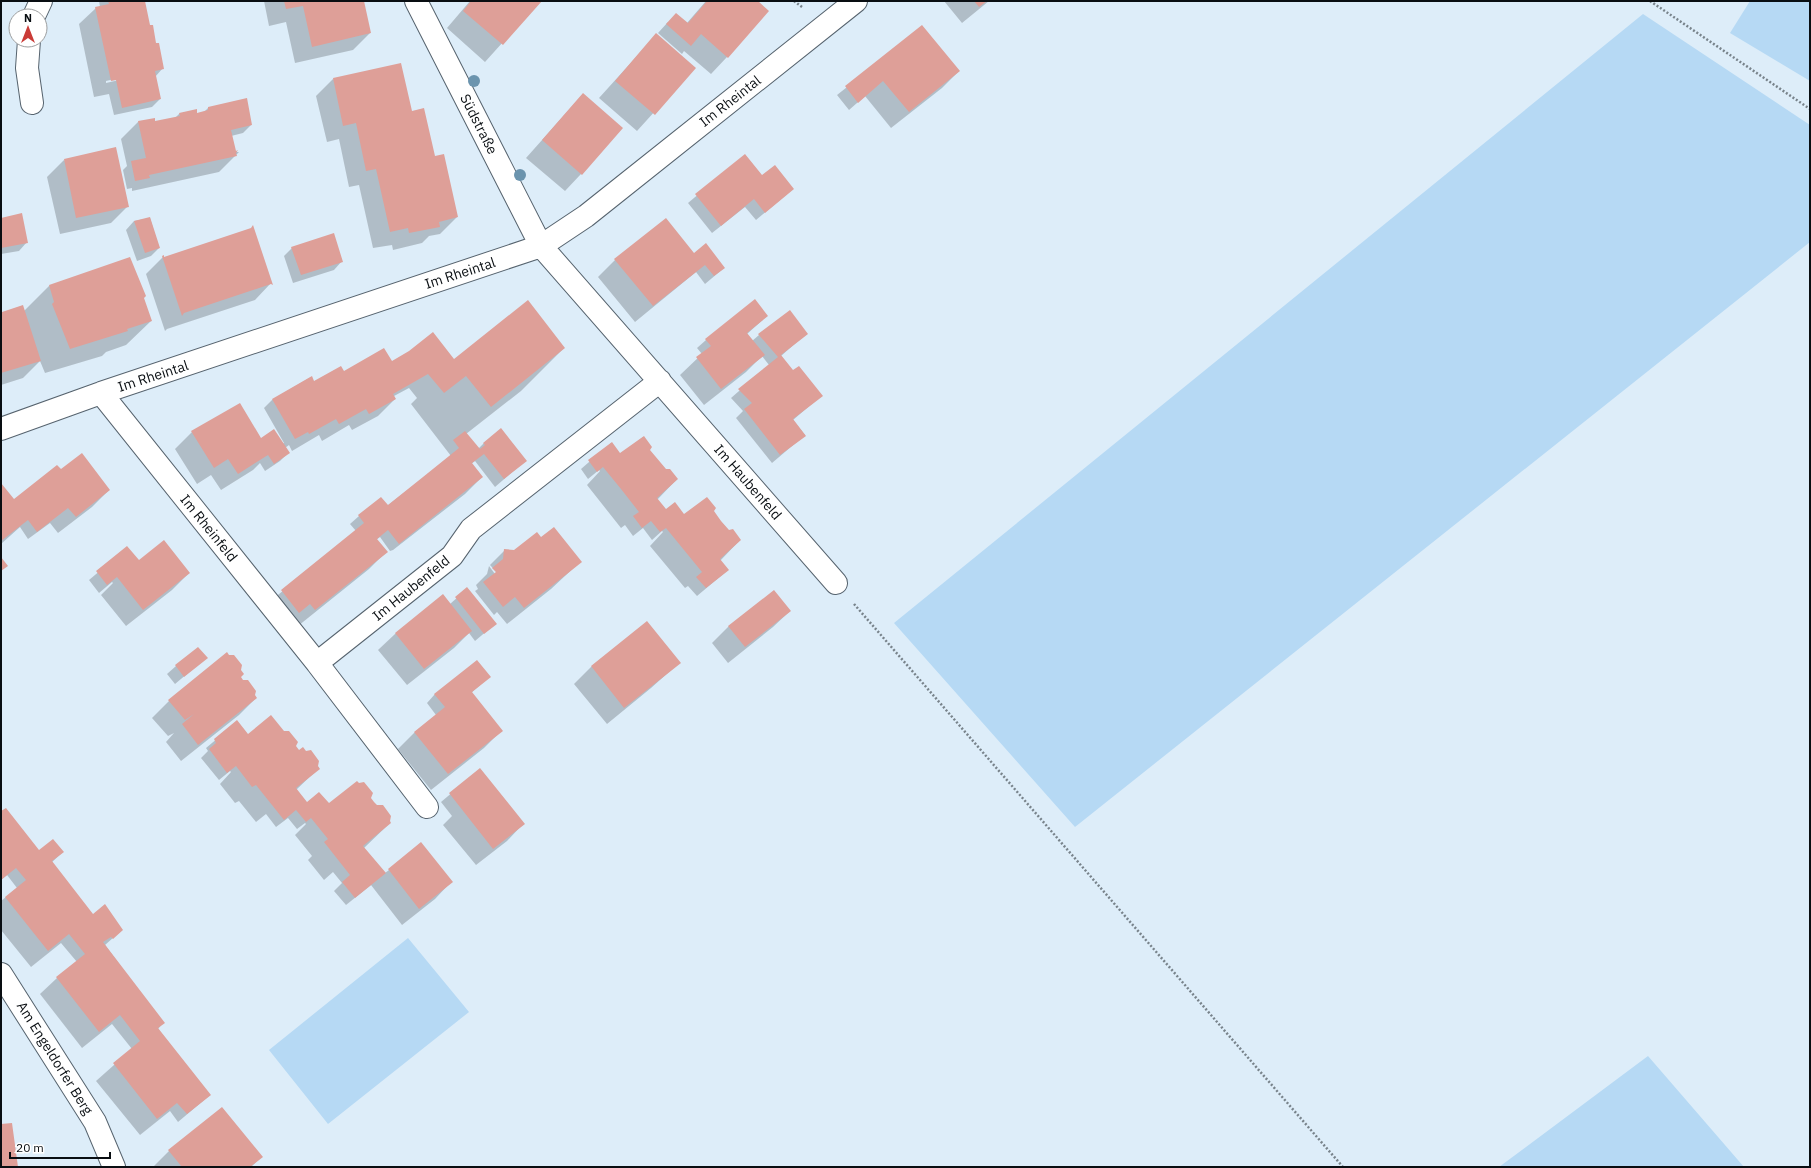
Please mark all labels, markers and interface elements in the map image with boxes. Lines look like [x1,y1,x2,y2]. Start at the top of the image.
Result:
north arrow [8,8,48,48]
text: N [24,11,32,25]
street label: Im Rheintal [696,71,765,131]
street label: Südstraße [456,91,502,157]
street label: Im Rheintal [422,253,498,293]
street label: Im Rheintal [115,356,191,396]
street label: Im Haubenfeld [710,441,786,523]
street label: Im Rheinfeld [176,491,242,565]
street label: Im Haubenfeld [369,551,453,625]
street label: Am Engeldorfer Berg [13,998,97,1118]
scale bar [10,1134,110,1160]
text: 20 m [16,1140,44,1155]

